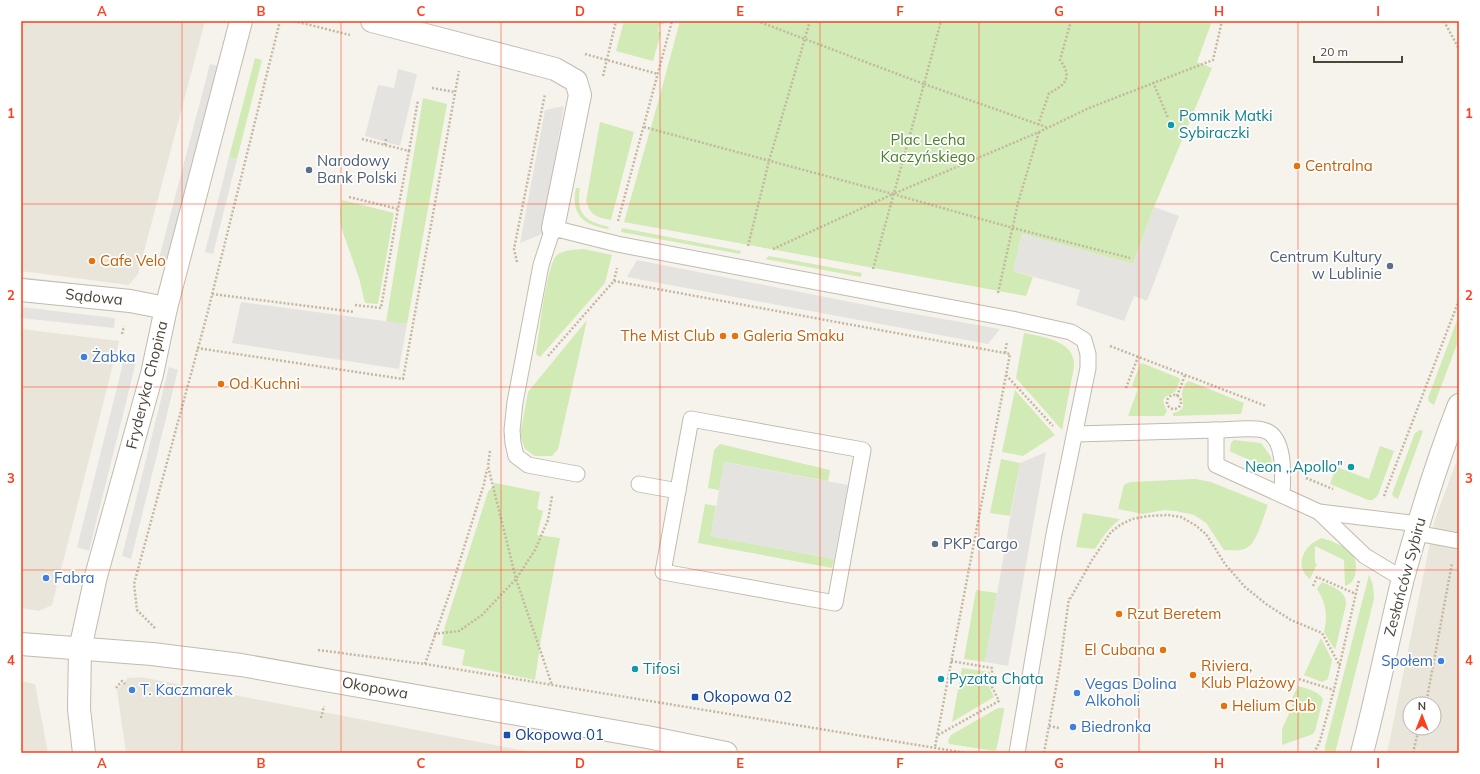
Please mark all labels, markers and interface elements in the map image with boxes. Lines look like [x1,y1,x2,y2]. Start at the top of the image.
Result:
text: A [97,3,107,19]
text: B [257,3,266,19]
text: C [417,3,426,19]
text: D [575,3,585,19]
text: E [736,3,744,19]
text: F [896,3,904,19]
text: G [1054,3,1064,19]
text: H [1214,3,1224,19]
text: I [1376,3,1380,19]
scale bar [1314,38,1402,64]
text: 20 m [1320,44,1348,59]
text: 1 [7,105,15,121]
text: 1 [1465,105,1473,121]
place label: Pomnik Matki Sybiraczki [1179,106,1273,142]
marker: Pomnik Matki Sybiraczki [1166,120,1176,130]
park label: Plac Lecha Kaczyńskiego [881,130,975,166]
place label: Narodowy Bank Polski [317,151,397,187]
place label: Centralna [1305,156,1373,175]
marker: Centralna [1292,161,1302,171]
marker: Narodowy Bank Polski [304,165,314,175]
place label: Centrum Kultury w Lublinie [1270,247,1382,283]
place label: Cafe Velo [100,251,166,270]
marker: Cafe Velo [87,256,97,266]
marker: Centrum Kultury w Lublinie [1385,261,1395,271]
street label: Sądowa [64,284,124,309]
text: 2 [7,287,15,303]
text: 2 [1465,287,1473,303]
street label: Fryderyka Chopina [121,319,172,451]
place label: The Mist Club [621,326,715,345]
place label: Galeria Smaku [743,326,845,345]
marker: The Mist Club [718,331,728,341]
marker: Galeria Smaku [730,331,740,341]
place label: Żabka [92,347,135,366]
marker: Żabka [79,352,89,362]
place label: Od Kuchni [229,374,300,393]
marker: Od Kuchni [216,379,226,389]
place label: Neon ,,Apollo" [1245,457,1343,476]
marker: Neon ,,Apollo" [1346,462,1356,472]
text: 3 [7,470,15,486]
text: 3 [1465,470,1473,486]
street label: Zesłańców Sybiru [1380,515,1430,638]
place label: PKP Cargo [943,534,1018,553]
marker: PKP Cargo [930,539,940,549]
place label: Fabra [54,568,95,587]
marker: Fabra [41,573,51,583]
place label: Rzut Beretem [1127,604,1221,623]
marker: Rzut Beretem [1114,609,1124,619]
place label: El Cubana [1084,640,1155,659]
marker: El Cubana [1158,645,1168,655]
place label: Społem [1381,651,1433,670]
text: 4 [7,652,15,668]
text: 4 [1465,652,1473,668]
place label: Riviera, Klub Plażowy [1201,656,1295,692]
marker: Społem [1436,656,1446,666]
place label: Tifosi [643,659,680,678]
marker: Tifosi [630,664,640,674]
place label: Pyzata Chata [949,669,1044,688]
marker: Riviera, Klub Plażowy [1188,670,1198,680]
street label: Okopowa [340,672,410,703]
marker: Pyzata Chata [936,674,946,684]
place label: Vegas Dolina Alkoholi [1085,674,1177,710]
place label: T. Kaczmarek [140,680,233,699]
marker: T. Kaczmarek [127,685,137,695]
place label: Okopowa 02 [703,687,792,706]
marker: Vegas Dolina Alkoholi [1072,688,1082,698]
marker: Okopowa 02 [690,692,700,702]
place label: Helium Club [1232,696,1316,715]
north arrow [1402,696,1442,736]
text: N [1418,699,1426,713]
marker: Helium Club [1219,701,1229,711]
place label: Biedronka [1081,717,1151,736]
marker: Biedronka [1068,722,1078,732]
place label: Okopowa 01 [515,725,604,744]
marker: Okopowa 01 [502,730,512,740]
text: A [97,755,107,771]
text: B [257,755,266,771]
text: C [417,755,426,771]
text: D [575,755,585,771]
text: E [736,755,744,771]
text: F [896,755,904,771]
text: G [1054,755,1064,771]
text: H [1214,755,1224,771]
text: I [1376,755,1380,771]

